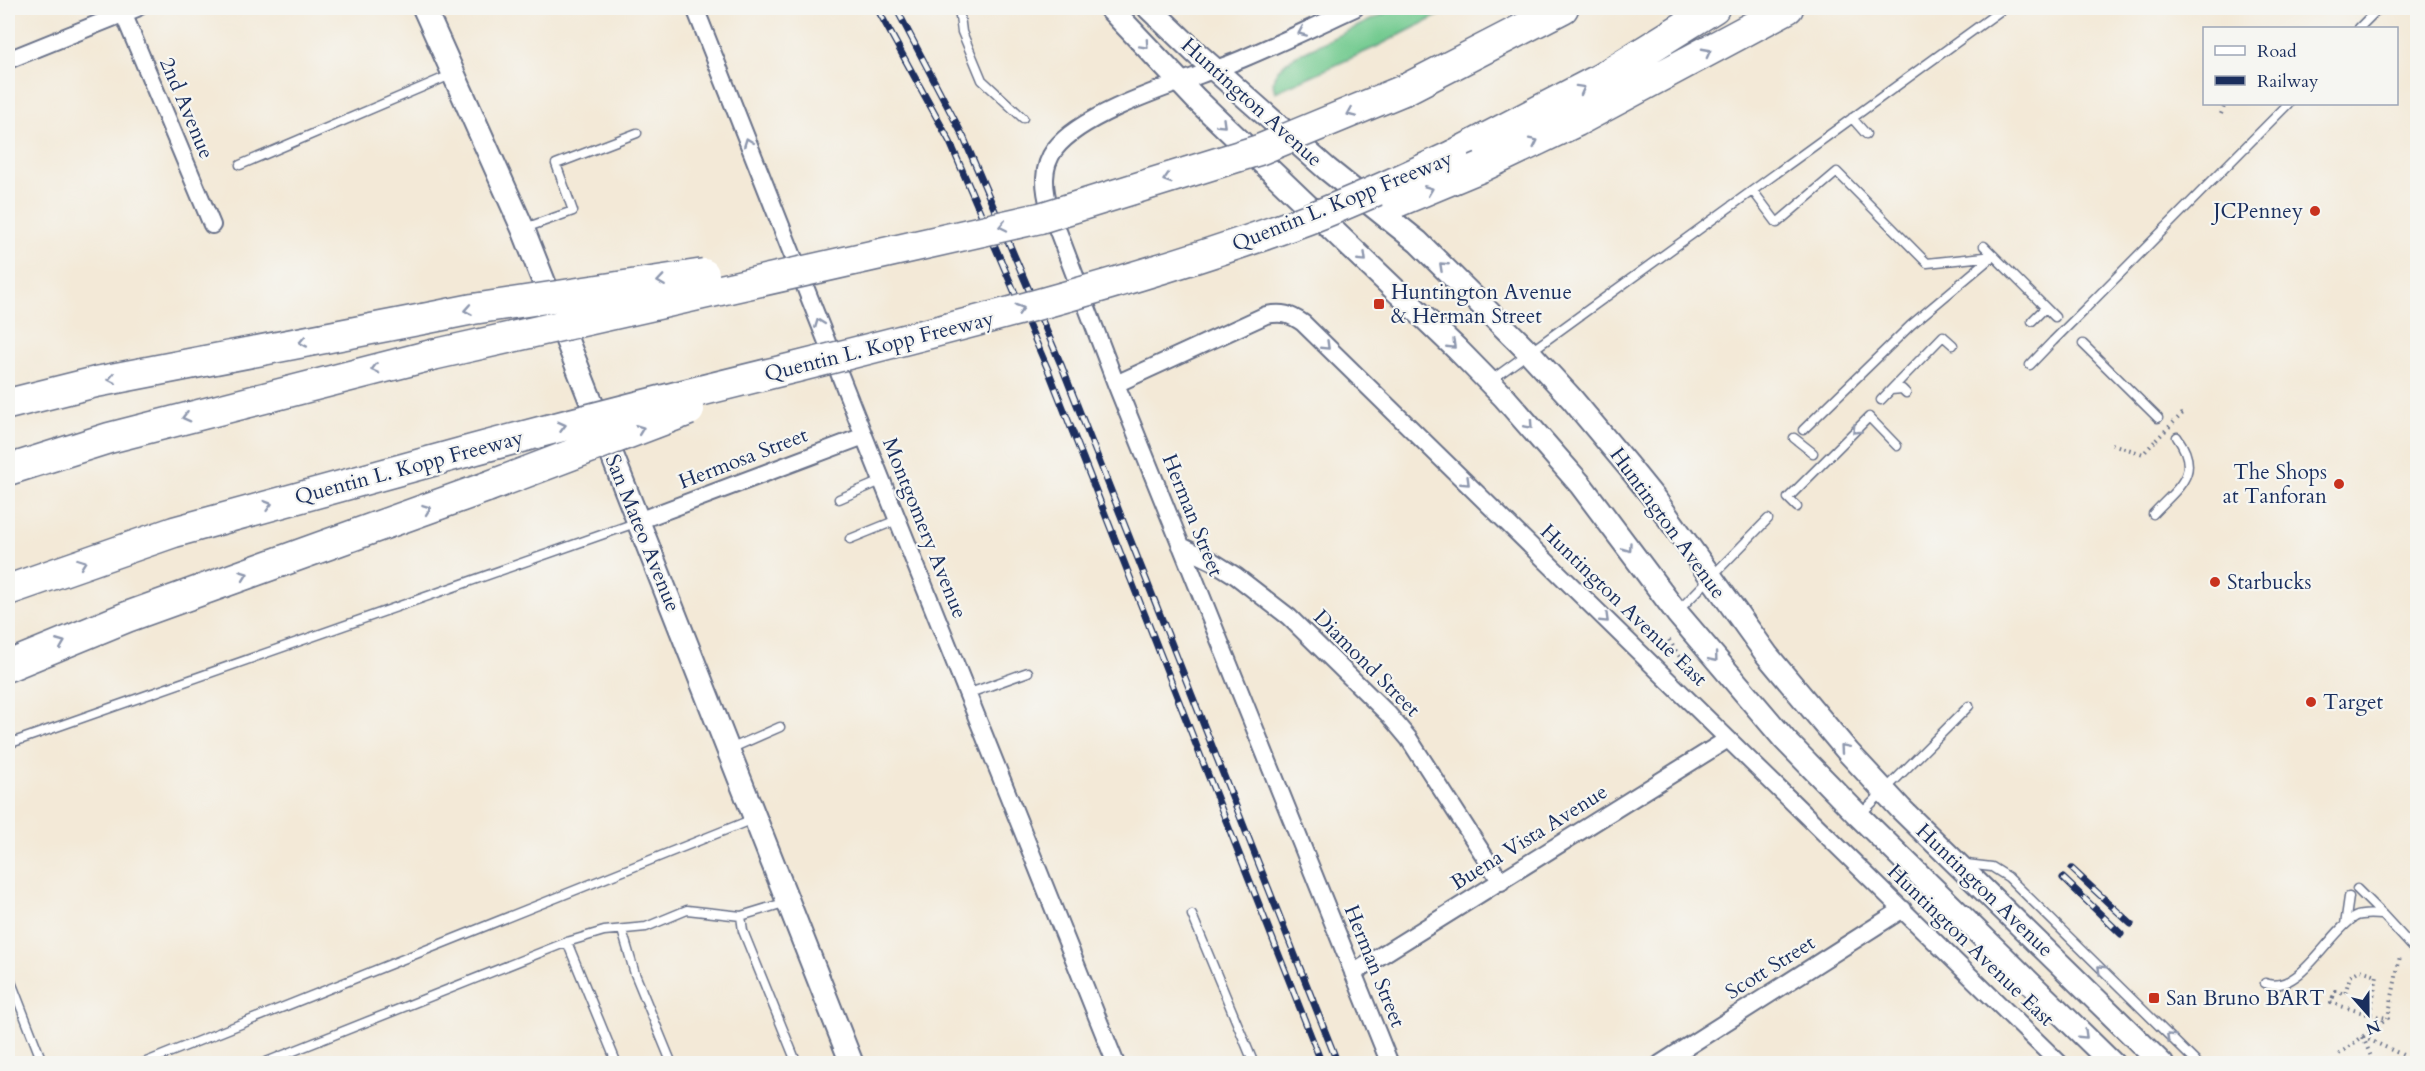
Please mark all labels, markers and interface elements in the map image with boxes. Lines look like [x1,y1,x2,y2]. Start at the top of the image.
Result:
one-way arrow [1297,24,1308,36]
legend [2203,27,2398,105]
street label: Huntington Avenue [1175,31,1329,174]
one-way arrow [1138,37,1149,48]
text: Road [2257,39,2297,64]
one-way arrow [1701,48,1711,59]
street label: 2nd Avenue [152,53,221,163]
text: Railway [2257,69,2319,94]
one-way arrow [1574,85,1585,97]
one-way arrow [1346,106,1357,118]
one-way arrow [1215,116,1226,127]
one-way arrow [743,137,755,148]
one-way arrow [1528,138,1539,150]
street label: Quentin L. Kopp Freeway [1228,144,1457,259]
one-way arrow [1162,172,1173,184]
one-way arrow [1423,184,1434,197]
place label: JCPenney [2210,197,2303,226]
marker: JCPenney [2308,204,2322,218]
one-way arrow [999,219,1009,232]
one-way arrow [1355,251,1366,262]
one-way arrow [1439,263,1450,274]
one-way arrow [657,274,666,286]
place label: Huntington Avenue & Herman Street [1391,278,1572,331]
marker: Huntington Avenue & Herman Street [1372,297,1386,311]
one-way arrow [464,303,474,316]
street label: Quentin L. Kopp Freeway [761,304,997,389]
one-way arrow [1014,304,1025,316]
one-way arrow [814,319,826,330]
one-way arrow [299,335,309,348]
one-way arrow [1445,337,1456,348]
one-way arrow [1320,339,1330,350]
one-way arrow [370,362,380,375]
one-way arrow [107,372,117,385]
one-way arrow [181,410,192,422]
one-way arrow [1522,418,1533,429]
street label: Hermosa Street [674,420,812,496]
one-way arrow [556,421,567,433]
street label: Quentin L. Kopp Freeway [292,423,527,512]
one-way arrow [634,423,645,436]
one-way arrow [1853,423,1864,434]
street label: Montgomery Avenue [875,433,974,623]
street label: Huntington Avenue [1603,442,1732,605]
street label: San Mateo Avenue [598,450,687,616]
street label: Herman Street [1155,450,1230,581]
place label: The Shops at Tanforan [2223,458,2327,511]
one-way arrow [1458,475,1469,486]
marker: The Shops at Tanforan [2332,477,2346,491]
one-way arrow [263,500,273,513]
one-way arrow [422,503,432,516]
street label: Huntington Avenue East [1534,518,1714,693]
one-way arrow [1621,541,1632,552]
one-way arrow [76,558,87,571]
place label: Starbucks [2227,568,2312,597]
one-way arrow [238,570,249,582]
marker: Starbucks [2208,575,2222,589]
street label: Diamond Street [1307,603,1427,724]
one-way arrow [1598,611,1609,622]
one-way arrow [55,638,66,650]
one-way arrow [1707,651,1718,662]
place label: Target [2323,688,2383,717]
marker: Target [2304,695,2318,709]
one-way arrow [1840,744,1851,755]
street label: Buena Vista Avenue [1445,777,1613,897]
street label: Huntington Avenue [1910,817,2060,964]
street label: Huntington Avenue East [1881,858,2061,1033]
street label: Herman Street [1337,901,1412,1032]
street label: Scott Street [1720,928,1821,1006]
one-way arrow [2098,965,2109,976]
place label: San Bruno BART [2166,984,2325,1013]
north arrow [2338,984,2398,1044]
marker: San Bruno BART [2147,991,2161,1005]
text: N [2362,1014,2383,1040]
one-way arrow [2077,1028,2087,1039]
one-way arrow [2167,1033,2178,1044]

